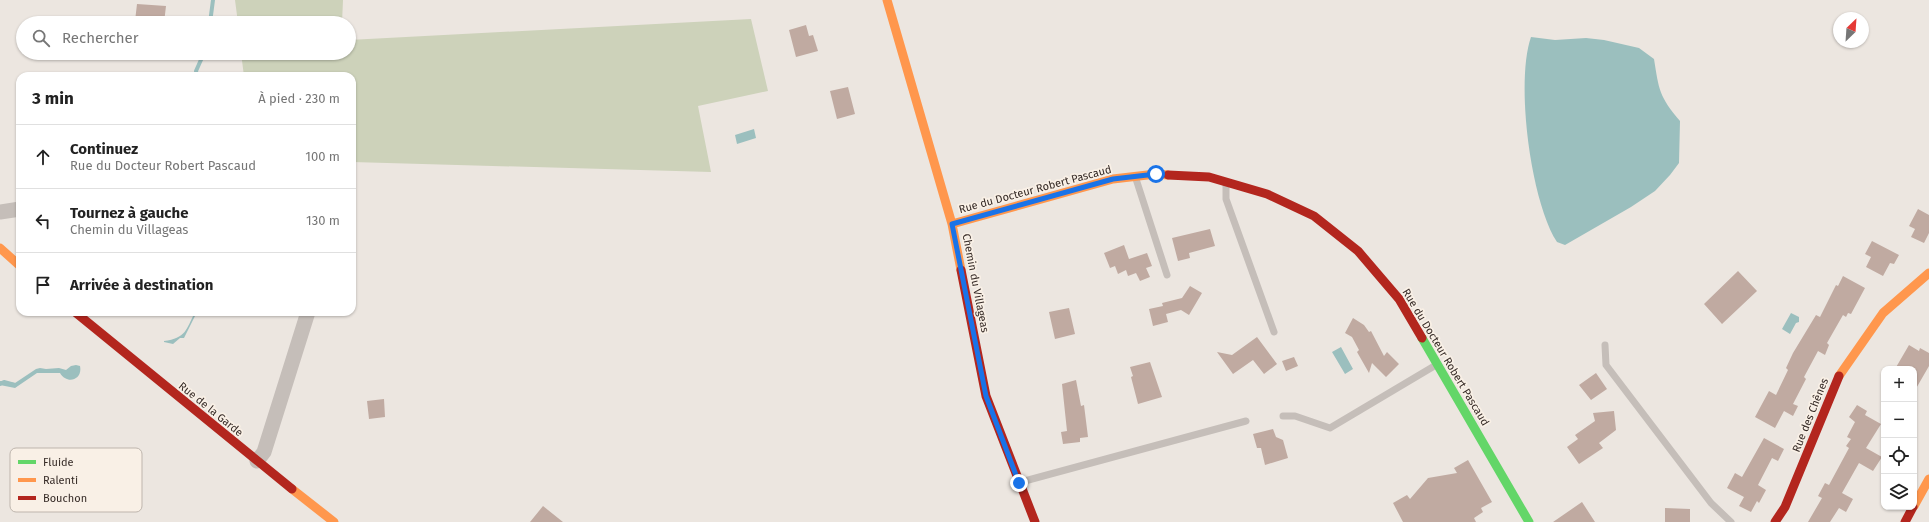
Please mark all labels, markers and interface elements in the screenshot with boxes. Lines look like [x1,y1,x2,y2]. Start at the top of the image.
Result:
north arrow [1833,12,1869,48]
search box [16,16,356,60]
icon: search [30,27,52,49]
text: Rechercher [62,29,138,47]
text: 3 min [32,88,74,109]
text: À pied · 230 m [258,91,340,106]
text: Continuez [70,140,138,158]
icon: ahead [32,146,54,168]
text: 100 m [305,149,340,164]
text: Rue du Docteur Robert Pascaud [70,158,256,173]
street label: Rue du Docteur Robert Pascaud [957,163,1113,216]
route start [1147,165,1165,183]
text: Tournez à gauche [70,204,189,222]
icon: left [32,210,54,232]
text: 130 m [306,213,340,228]
text: Chemin du Villageas [70,222,188,237]
street label: Chemin du Villageas [960,233,991,334]
icon: arrive [32,274,54,296]
text: Arrivée à destination [70,276,213,294]
street label: Rue du Docteur Robert Pascaud [1399,286,1492,428]
map controls [1881,366,1917,510]
button: + [1881,366,1917,402]
street label: Rue des Chênes [1790,376,1831,454]
street label: Rue de la Garde [176,379,245,439]
button: − [1881,402,1917,438]
button: locate [1881,438,1917,474]
legend [10,448,142,512]
text: Fluide [43,456,74,469]
text: Ralenti [43,474,78,487]
route end [1010,474,1028,492]
button: layers [1881,474,1917,510]
text: Bouchon [43,492,87,505]

